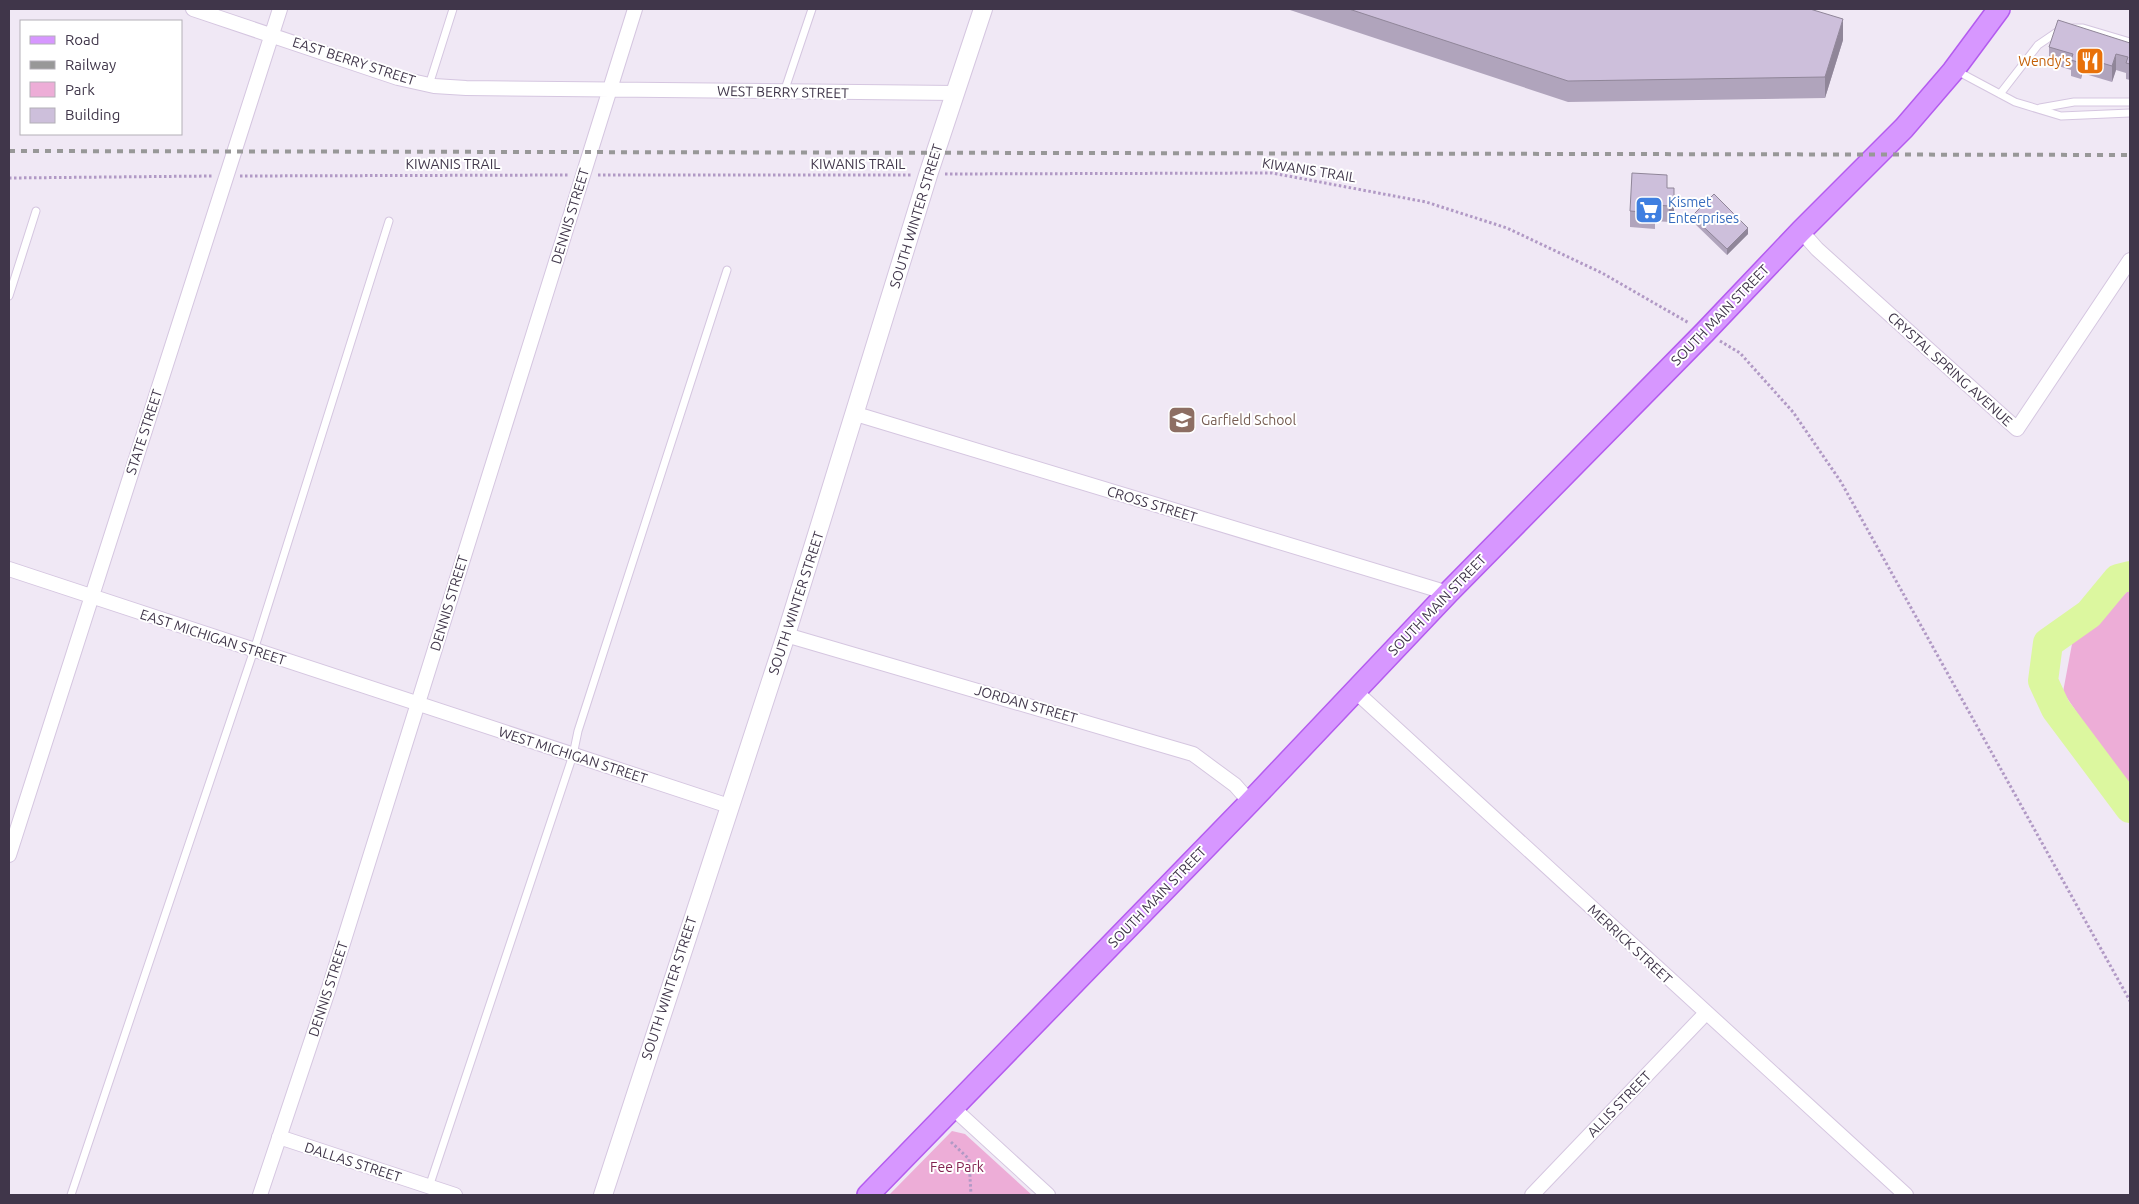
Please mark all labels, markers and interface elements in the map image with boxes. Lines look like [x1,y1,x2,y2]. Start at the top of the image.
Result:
legend [20,20,182,135]
text: Road [65,31,100,48]
street label: EAST BERRY STREET [290,34,418,89]
restaurant icon: Wendy's [2075,46,2105,76]
place label: Wendy's [2018,53,2071,69]
text: Railway [65,56,116,73]
text: Park [65,81,95,98]
street label: WEST BERRY STREET [717,83,849,101]
text: Building [65,106,120,123]
street label: SOUTH WINTER STREET [886,142,946,290]
street label: KIWANIS TRAIL [1261,155,1357,185]
street label: KIWANIS TRAIL [406,156,500,172]
street label: KIWANIS TRAIL [811,156,905,172]
street label: DENNIS STREET [548,166,592,266]
place label: Kismet Enterprises [1668,194,1739,226]
supermarket icon: Kismet Enterprises [1634,195,1664,225]
street label: SOUTH MAIN STREET [1668,261,1772,369]
street label: CRYSTAL SPRING AVENUE [1884,309,2016,429]
street label: STATE STREET [123,387,165,477]
school or university icon: Garfield School [1167,405,1197,435]
place label: Garfield School [1201,412,1297,428]
street label: CROSS STREET [1105,483,1199,525]
street label: SOUTH WINTER STREET [765,529,827,677]
street label: SOUTH MAIN STREET [1385,551,1489,659]
street label: DENNIS STREET [427,553,471,653]
street label: EAST MICHIGAN STREET [138,606,288,668]
street label: JORDAN STREET [973,682,1079,726]
street label: WEST MICHIGAN STREET [497,723,650,787]
street label: SOUTH MAIN STREET [1105,843,1209,951]
street label: MERRICK STREET [1585,901,1675,987]
street label: SOUTH WINTER STREET [638,914,700,1062]
street label: DENNIS STREET [305,939,351,1039]
street label: ALLIS STREET [1584,1068,1654,1140]
street label: DALLAS STREET [303,1139,404,1185]
park label: Fee Park [930,1159,984,1175]

